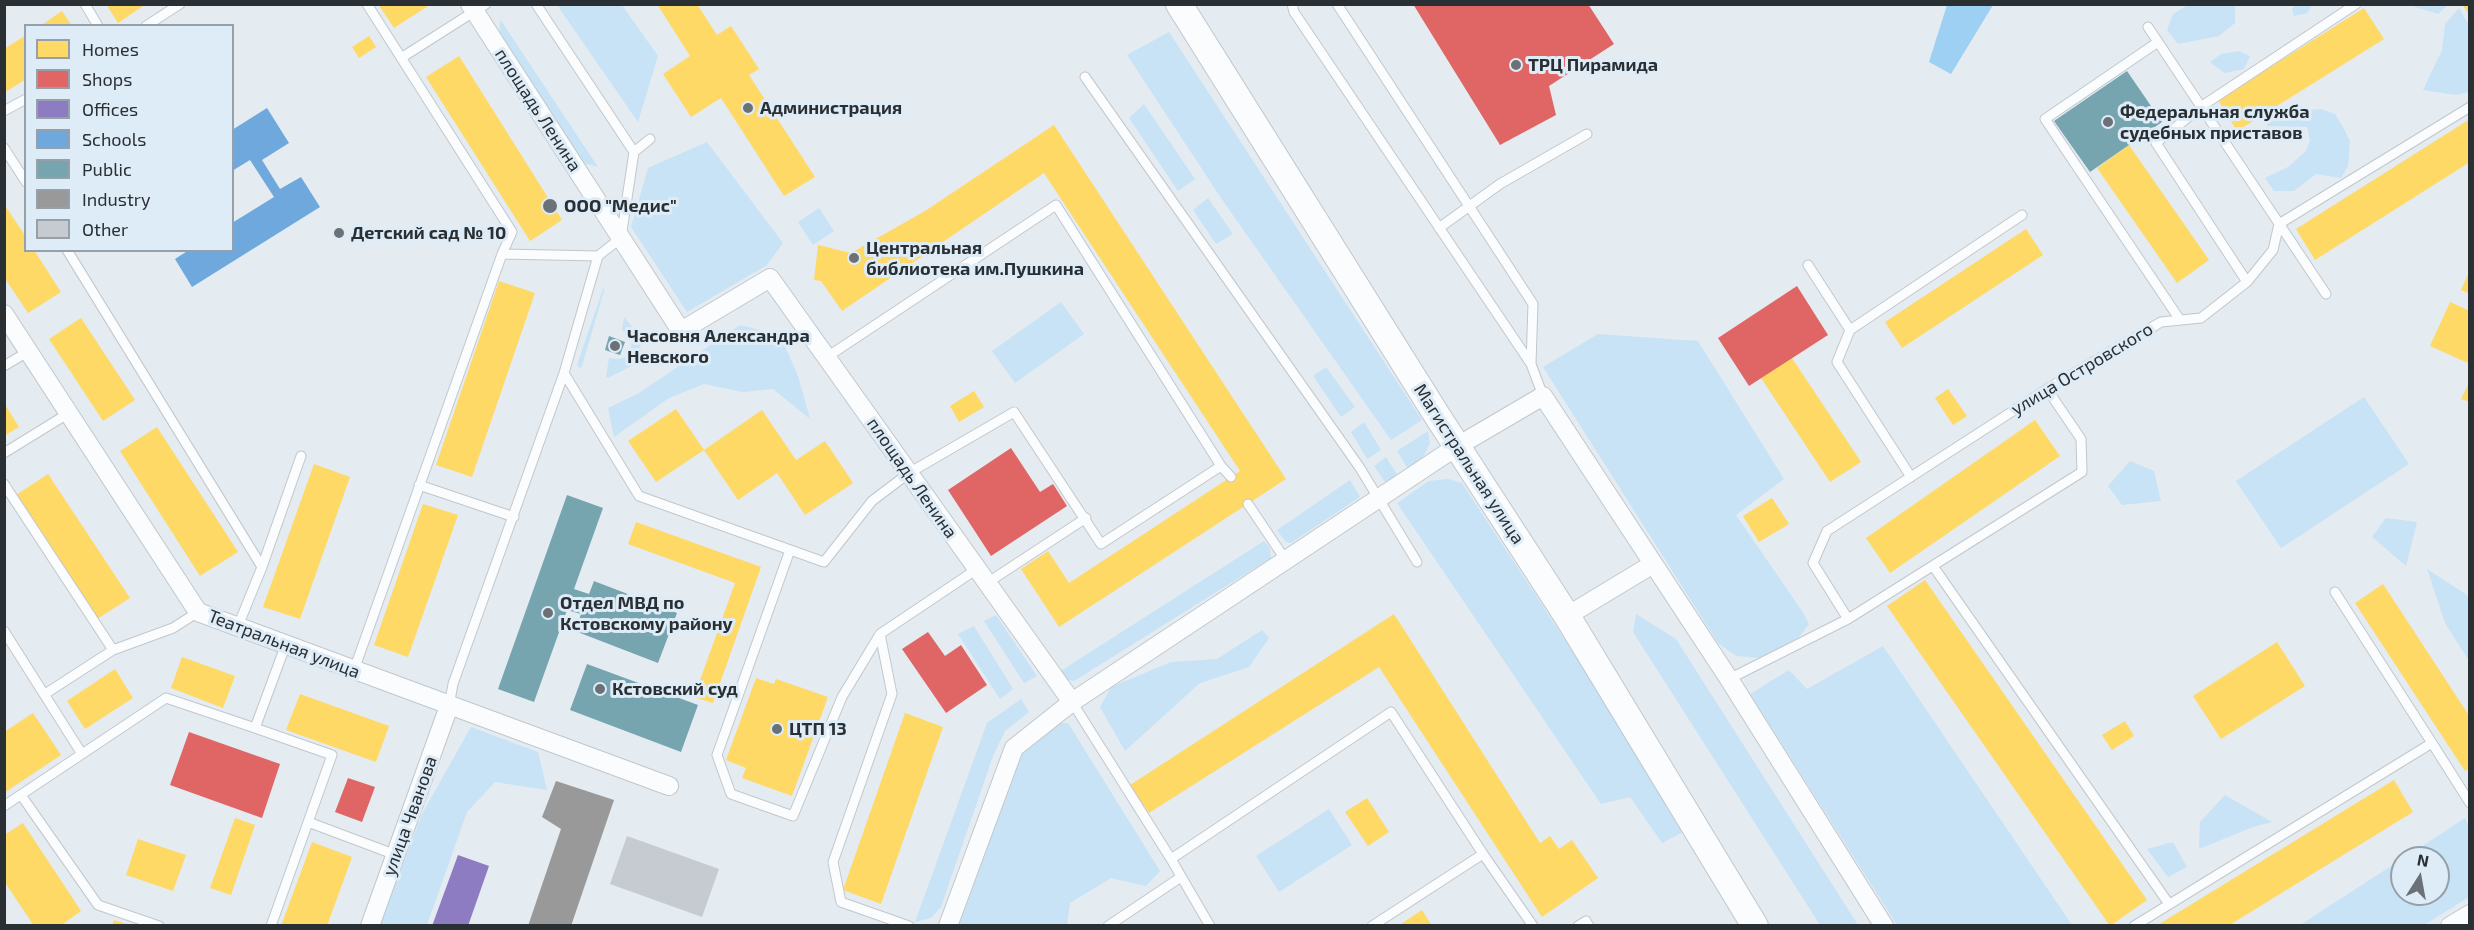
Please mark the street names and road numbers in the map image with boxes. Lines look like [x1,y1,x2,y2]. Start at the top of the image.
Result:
street label: площадь Ленина [490,44,586,176]
street label: улица Островского [2007,318,2157,420]
street label: Магистральная улица [1409,380,1529,548]
street label: площадь Ленина [862,413,962,543]
street label: Театральная улица [205,605,363,683]
street label: улица Чванова [378,753,442,879]

